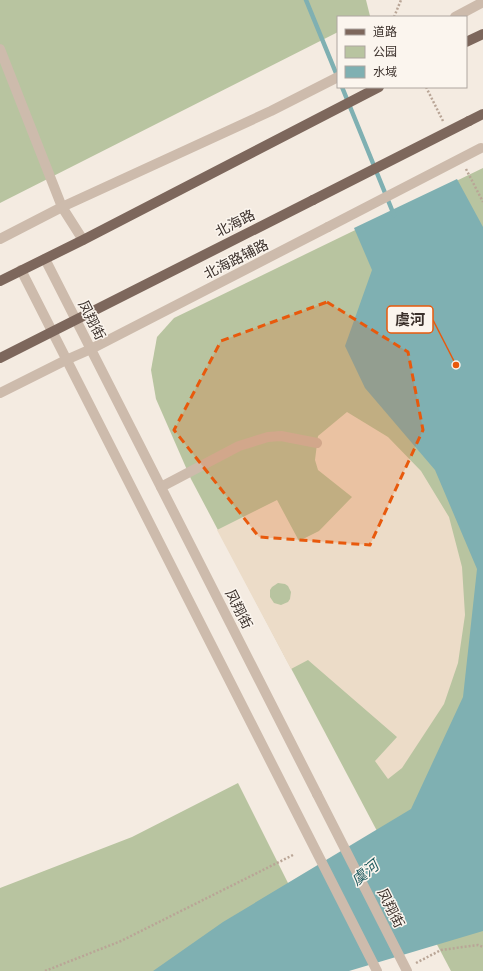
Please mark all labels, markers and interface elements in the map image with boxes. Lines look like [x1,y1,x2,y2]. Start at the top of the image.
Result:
legend [337,16,467,88]
text: 道路 [373,23,397,40]
text: 公园 [373,43,397,60]
text: 水域 [373,63,397,80]
street label: 北海路 [212,205,258,241]
street label: 北海路辅路 [200,234,272,284]
street label: 凤翔街 [74,297,110,343]
callout: 虞河 [387,306,433,333]
text: 虞河 [395,309,425,330]
street label: 凤翔街 [221,586,257,632]
water label: 虞河 [346,853,385,890]
street label: 凤翔街 [373,885,409,931]

